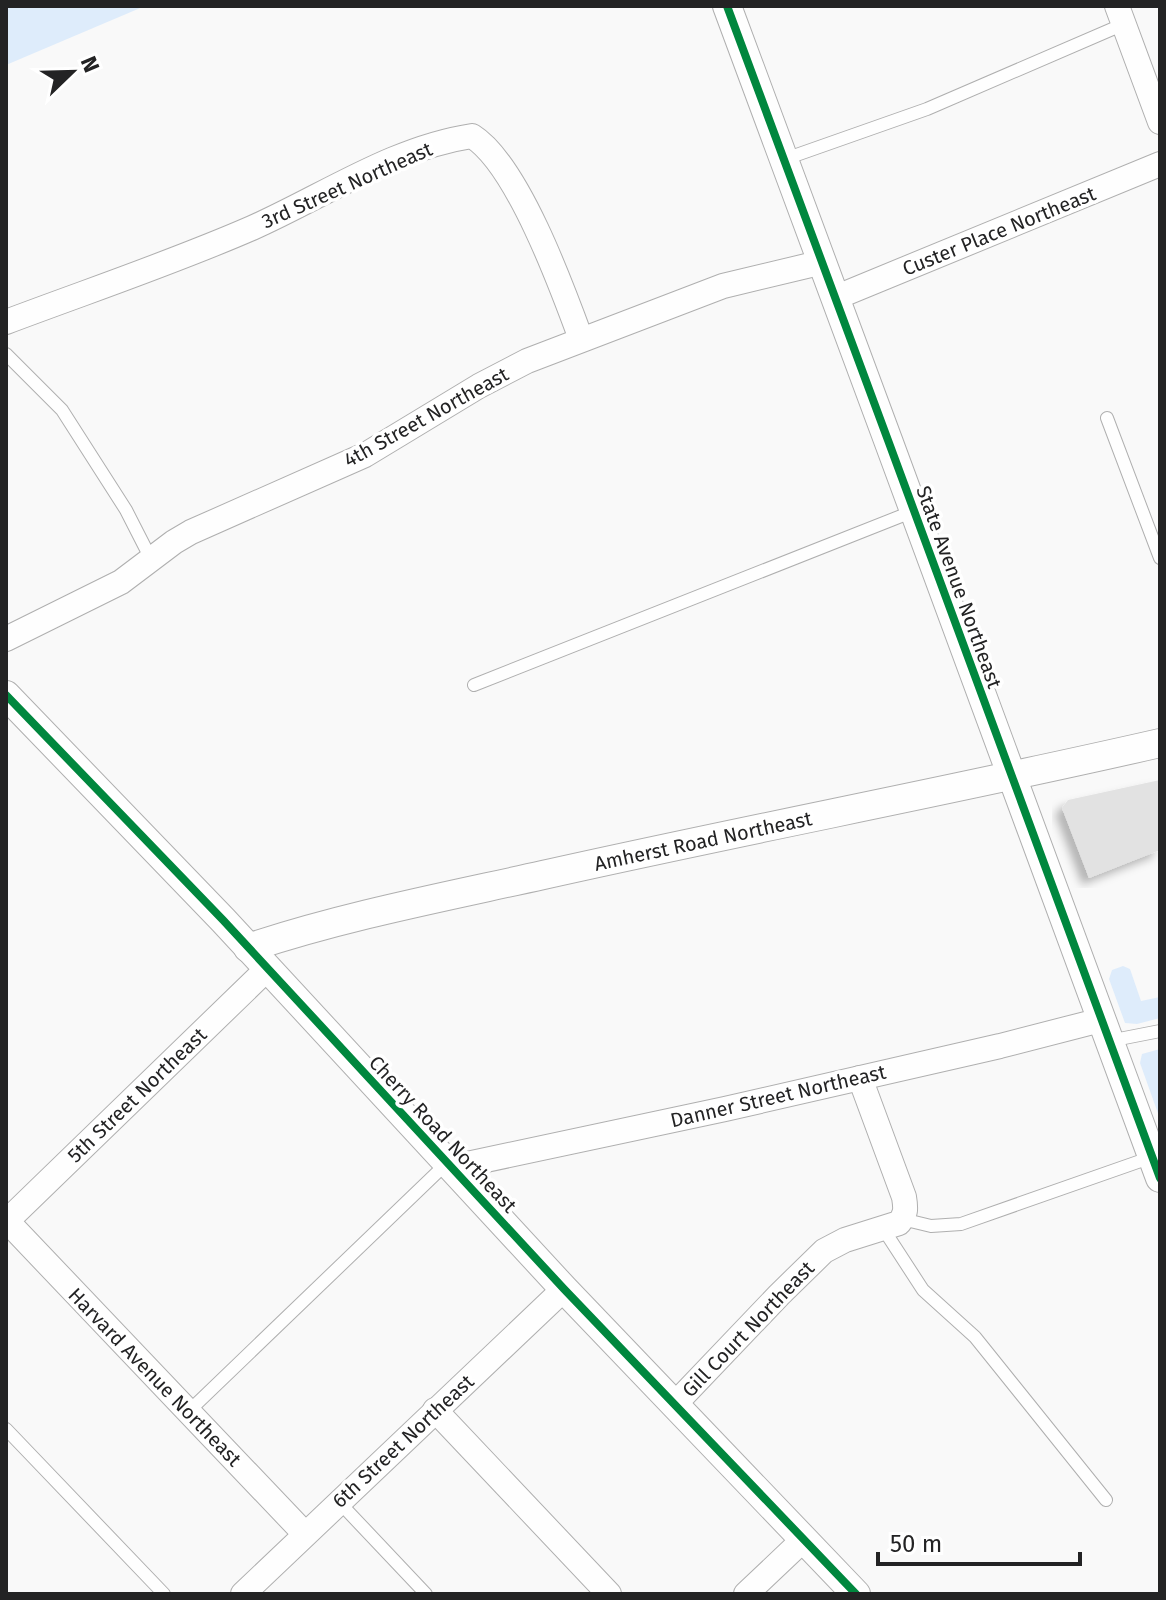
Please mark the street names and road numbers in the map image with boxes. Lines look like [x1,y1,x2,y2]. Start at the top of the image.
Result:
street label: 3rd Street Northeast [258,136,437,233]
street label: Custer Place Northeast [899,181,1100,281]
street label: 4th Street Northeast [340,361,513,472]
street label: State Avenue Northeast [911,483,1007,692]
street label: Amherst Road Northeast [592,806,815,876]
street label: 5th Street Northeast [63,1022,212,1167]
street label: Cherry Road Northeast [364,1051,522,1218]
street label: Danner Street Northeast [668,1059,889,1132]
street label: Gill Court Northeast [677,1256,820,1402]
street label: Harvard Avenue Northeast [63,1283,247,1472]
street label: 6th Street Northeast [327,1369,479,1513]

